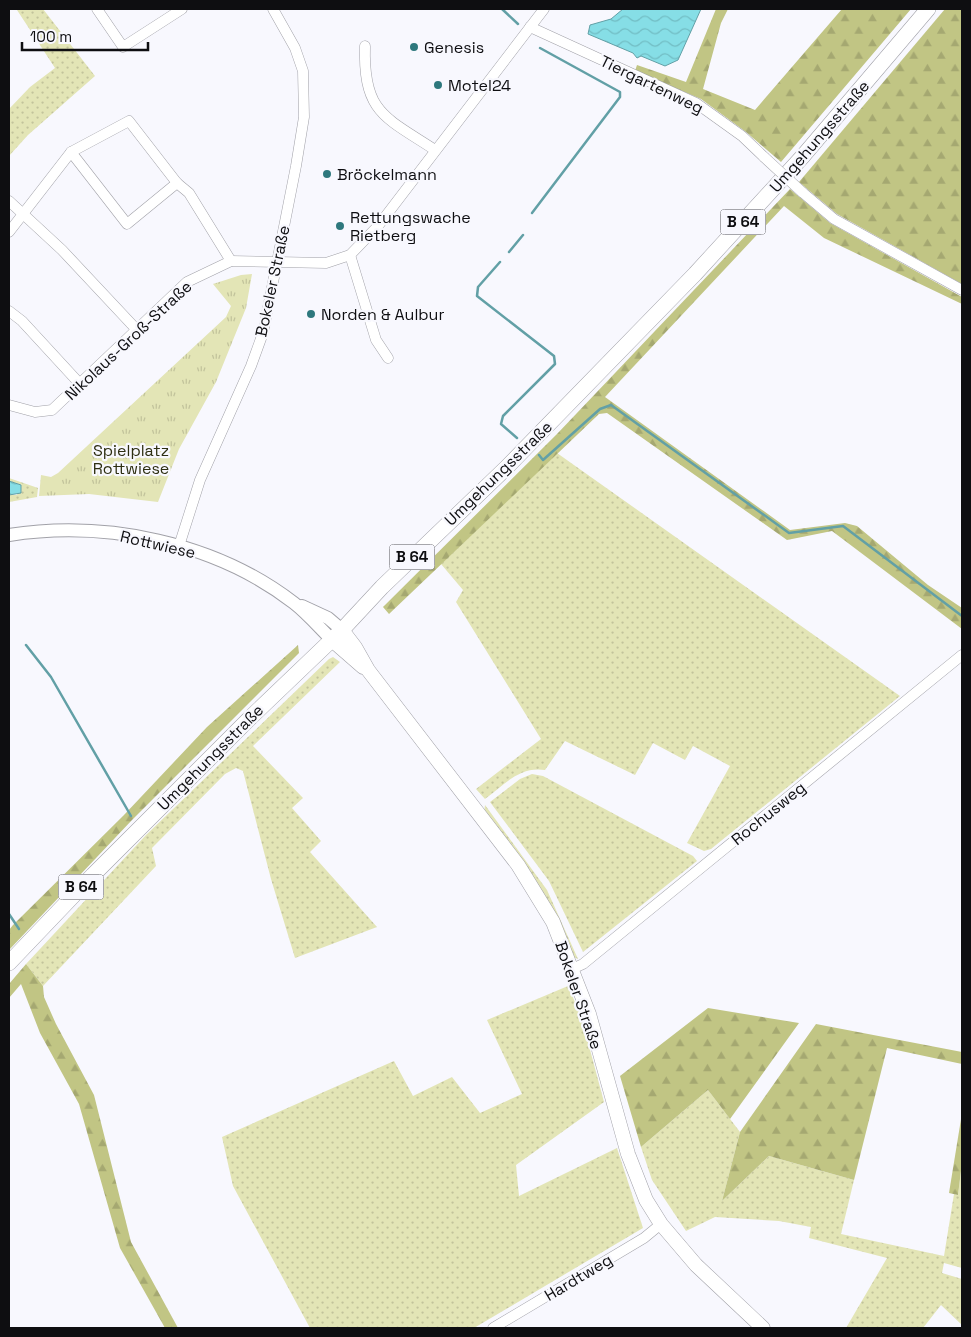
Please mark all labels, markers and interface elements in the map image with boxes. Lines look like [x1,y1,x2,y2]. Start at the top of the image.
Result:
scale bar [22,20,149,52]
text: 100 m [30,27,72,46]
place label: Genesis [424,37,484,58]
marker: Genesis [408,41,420,53]
street label: Tiergartenweg [597,50,707,119]
place label: Motel24 [448,75,511,96]
street label: Umgehungsstraße [765,76,874,197]
marker: Motel24 [432,79,444,91]
place label: Bröckelmann [337,164,437,185]
marker: Bröckelmann [321,168,333,180]
place label: Rettungswache Rietberg [350,207,471,246]
road number: B 64 [720,210,766,234]
marker: Rettungswache Rietberg [334,220,346,232]
street label: Bokeler Straße [250,224,295,339]
street label: Nikolaus-Groß-Straße [60,276,196,405]
place label: Norden & Aulbur [321,304,444,325]
marker: Norden & Aulbur [305,308,317,320]
street label: Umgehungsstraße [440,416,557,530]
park label: Spielplatz Rottwiese [93,440,169,479]
street label: Rottwiese [118,526,198,563]
road number: B 64 [390,544,434,570]
street label: Umgehungsstraße [153,700,268,815]
street label: Rochusweg [727,777,810,850]
road number: B 64 [58,874,104,900]
street label: Bokeler Straße [550,938,607,1052]
street label: Hardtweg [540,1249,616,1306]

